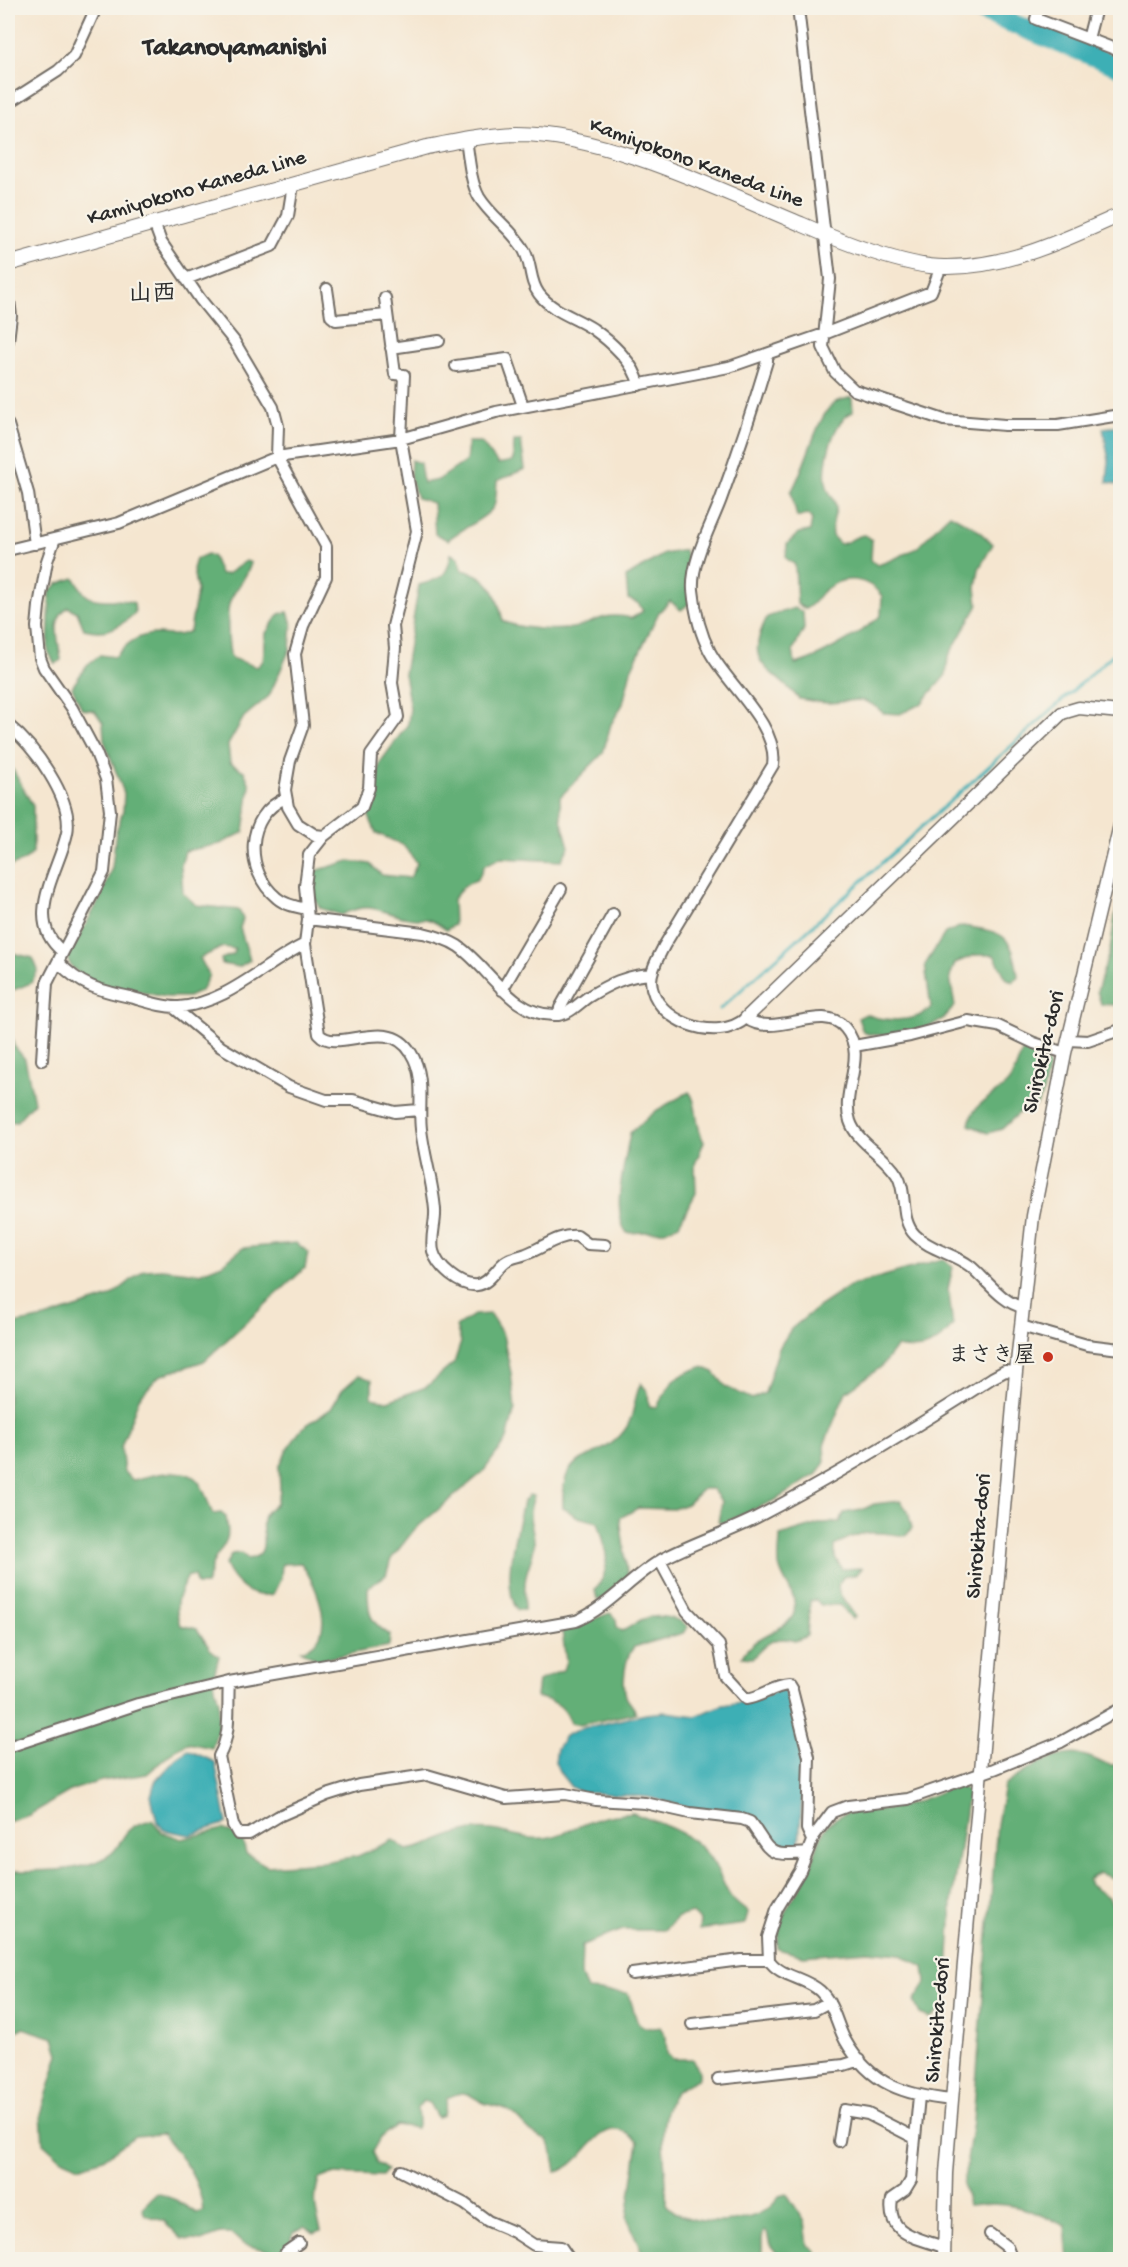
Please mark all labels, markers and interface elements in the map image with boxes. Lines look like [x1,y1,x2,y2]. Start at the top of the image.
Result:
district label: Takanoyamanishi [141,34,327,65]
street label: Kamiyokono Kaneda Line [585,113,807,215]
street label: Kamiyokono Kaneda Line [85,145,310,233]
district label: 山西 [128,281,176,310]
street label: Shirokita-dori [1018,988,1072,1116]
place label: まさき屋 [948,1343,1036,1370]
marker: まさき屋 [1041,1350,1055,1364]
street label: Shirokita-dori [962,1472,998,1600]
street label: Shirokita-dori [921,1956,957,2084]

